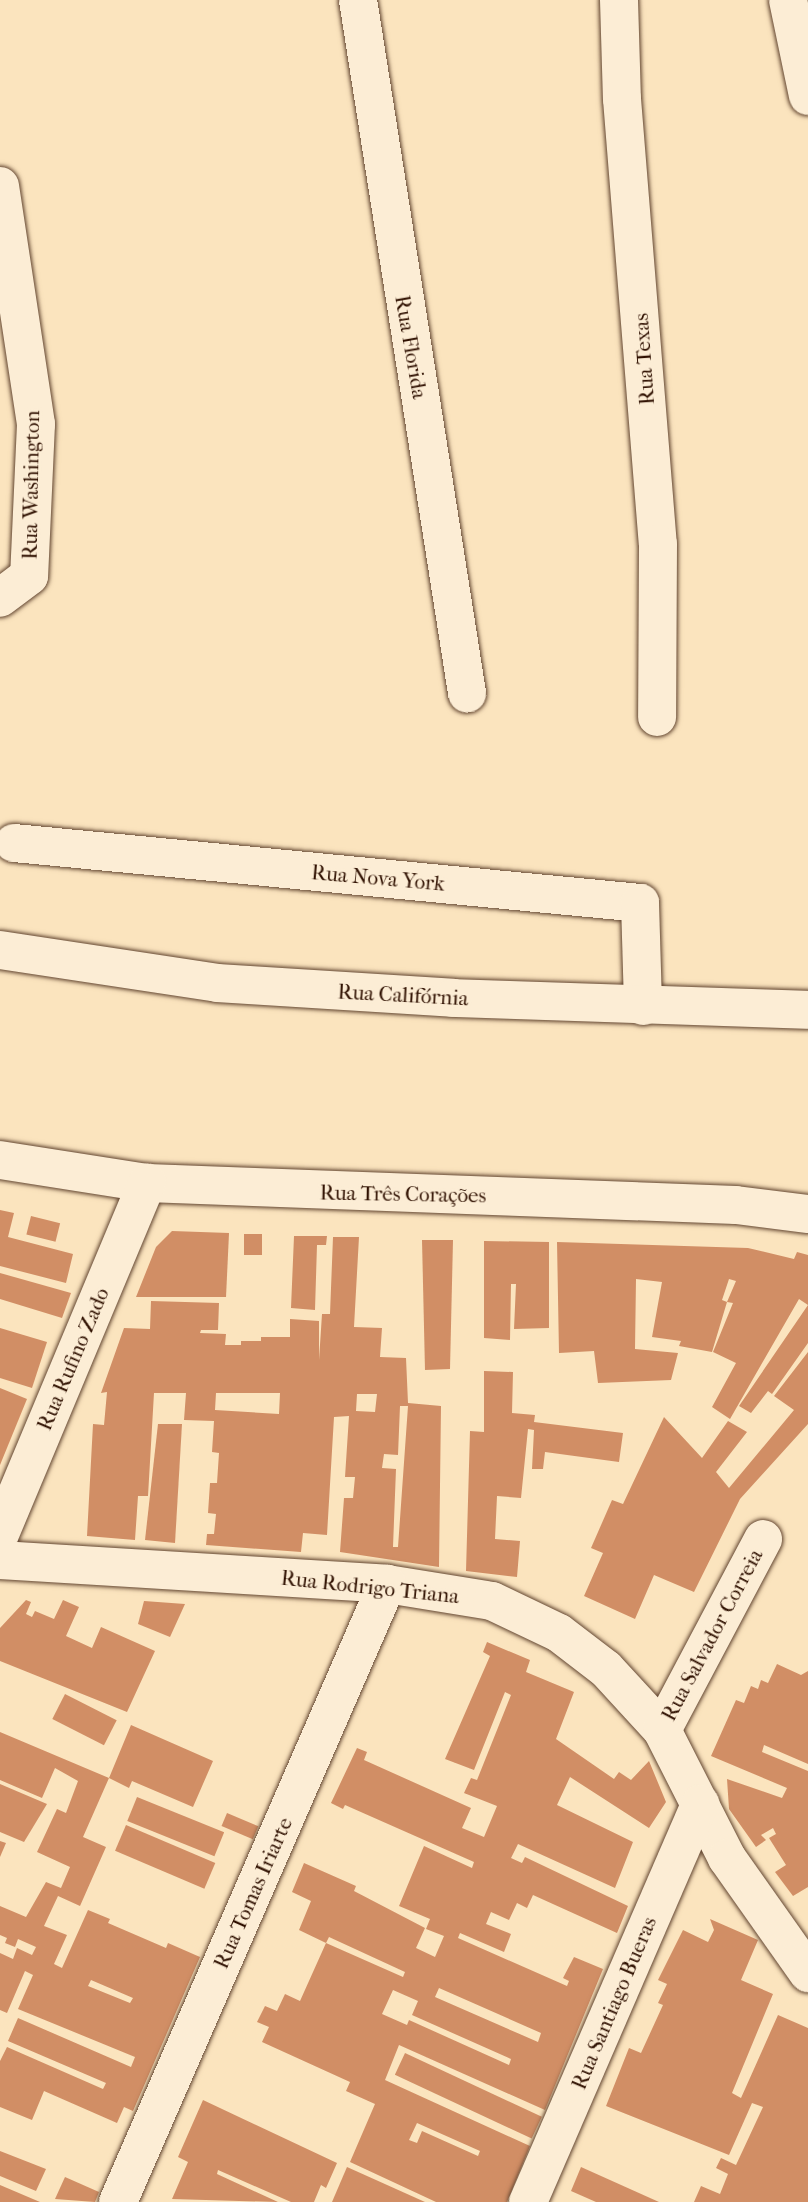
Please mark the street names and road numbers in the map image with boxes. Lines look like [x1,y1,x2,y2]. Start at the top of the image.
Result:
street label: Rua Florida [389,293,433,401]
street label: Rua Texas [628,312,660,406]
street label: Rua Washington [17,410,45,560]
street label: Rua Nova York [310,860,446,896]
street label: Rua Califórnia [337,979,469,1011]
street label: Rua Três Corações [320,1180,486,1208]
street label: Rua Rufino Zado [32,1284,114,1434]
street label: Rua Salvador Correia [656,1545,768,1725]
street label: Rua Rodrigo Triana [280,1565,460,1609]
street label: Rua Tomas Iriarte [208,1813,298,1973]
street label: Rua Santiago Bueras [566,1913,662,2093]

